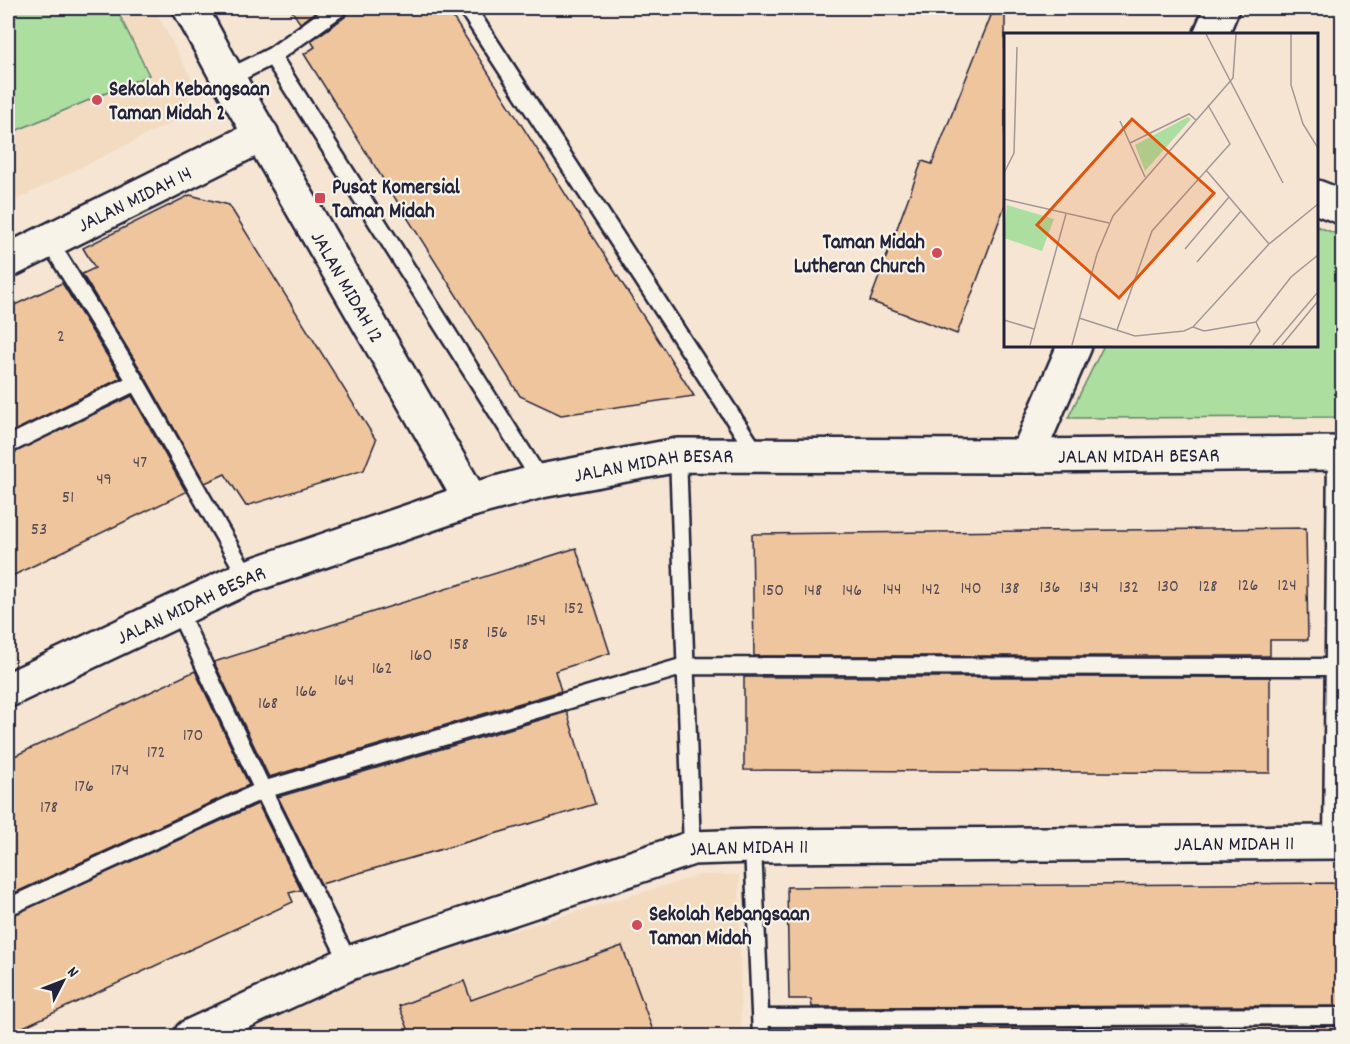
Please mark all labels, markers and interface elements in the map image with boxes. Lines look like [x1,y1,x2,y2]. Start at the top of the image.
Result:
inset map [1004,33,1317,346]
place label: Sekolah Kebangsaan Taman Midah 2 [109,76,270,130]
marker: Sekolah Kebangsaan Taman Midah 2 [90,93,104,107]
street label: JALAN MIDAH 14 [73,160,198,242]
place label: Pusat Komersial Taman Midah [332,174,461,228]
marker: Pusat Komersial Taman Midah [313,191,327,205]
street label: JALAN MIDAH 12 [301,226,389,349]
place label: Taman Midah Lutheran Church [794,229,925,283]
marker: Taman Midah Lutheran Church [930,246,944,260]
house number: 2 [57,325,65,350]
street label: JALAN MIDAH BESAR [1058,442,1220,474]
street label: JALAN MIDAH BESAR [572,443,734,492]
house number: 47 [133,451,147,476]
house number: 49 [96,468,112,493]
house number: 51 [62,486,74,511]
house number: 53 [31,518,47,543]
street label: JALAN MIDAH BESAR [112,560,270,654]
house number: 126 [1238,574,1258,599]
house number: 124 [1277,574,1297,599]
house number: 130 [1157,575,1179,600]
house number: 128 [1198,575,1218,600]
house number: 136 [1040,576,1060,601]
house number: 134 [1079,576,1099,601]
house number: 132 [1119,576,1139,601]
house number: 140 [960,577,982,602]
house number: 138 [1000,577,1020,602]
house number: 144 [883,578,901,603]
house number: 142 [921,578,941,603]
house number: 150 [762,579,784,604]
house number: 148 [804,579,822,604]
house number: 146 [842,579,862,604]
house number: 152 [564,597,584,622]
house number: 154 [526,609,546,634]
house number: 156 [486,621,508,646]
house number: 158 [449,633,469,658]
house number: 160 [410,644,432,669]
house number: 162 [372,657,392,682]
house number: 164 [334,669,354,694]
house number: 166 [295,680,317,705]
house number: 168 [258,692,278,717]
house number: 170 [183,724,203,749]
house number: 172 [147,741,165,766]
house number: 174 [111,759,129,784]
house number: 176 [74,775,94,800]
house number: 178 [40,796,58,821]
street label: JALAN MIDAH 11 [1174,830,1294,861]
street label: JALAN MIDAH 11 [684,834,808,866]
place label: Sekolah Kebangsaan Taman Midah [649,901,810,955]
marker: Sekolah Kebangsaan Taman Midah [630,918,644,932]
north arrow [33,951,93,1011]
text: N [61,962,84,983]

